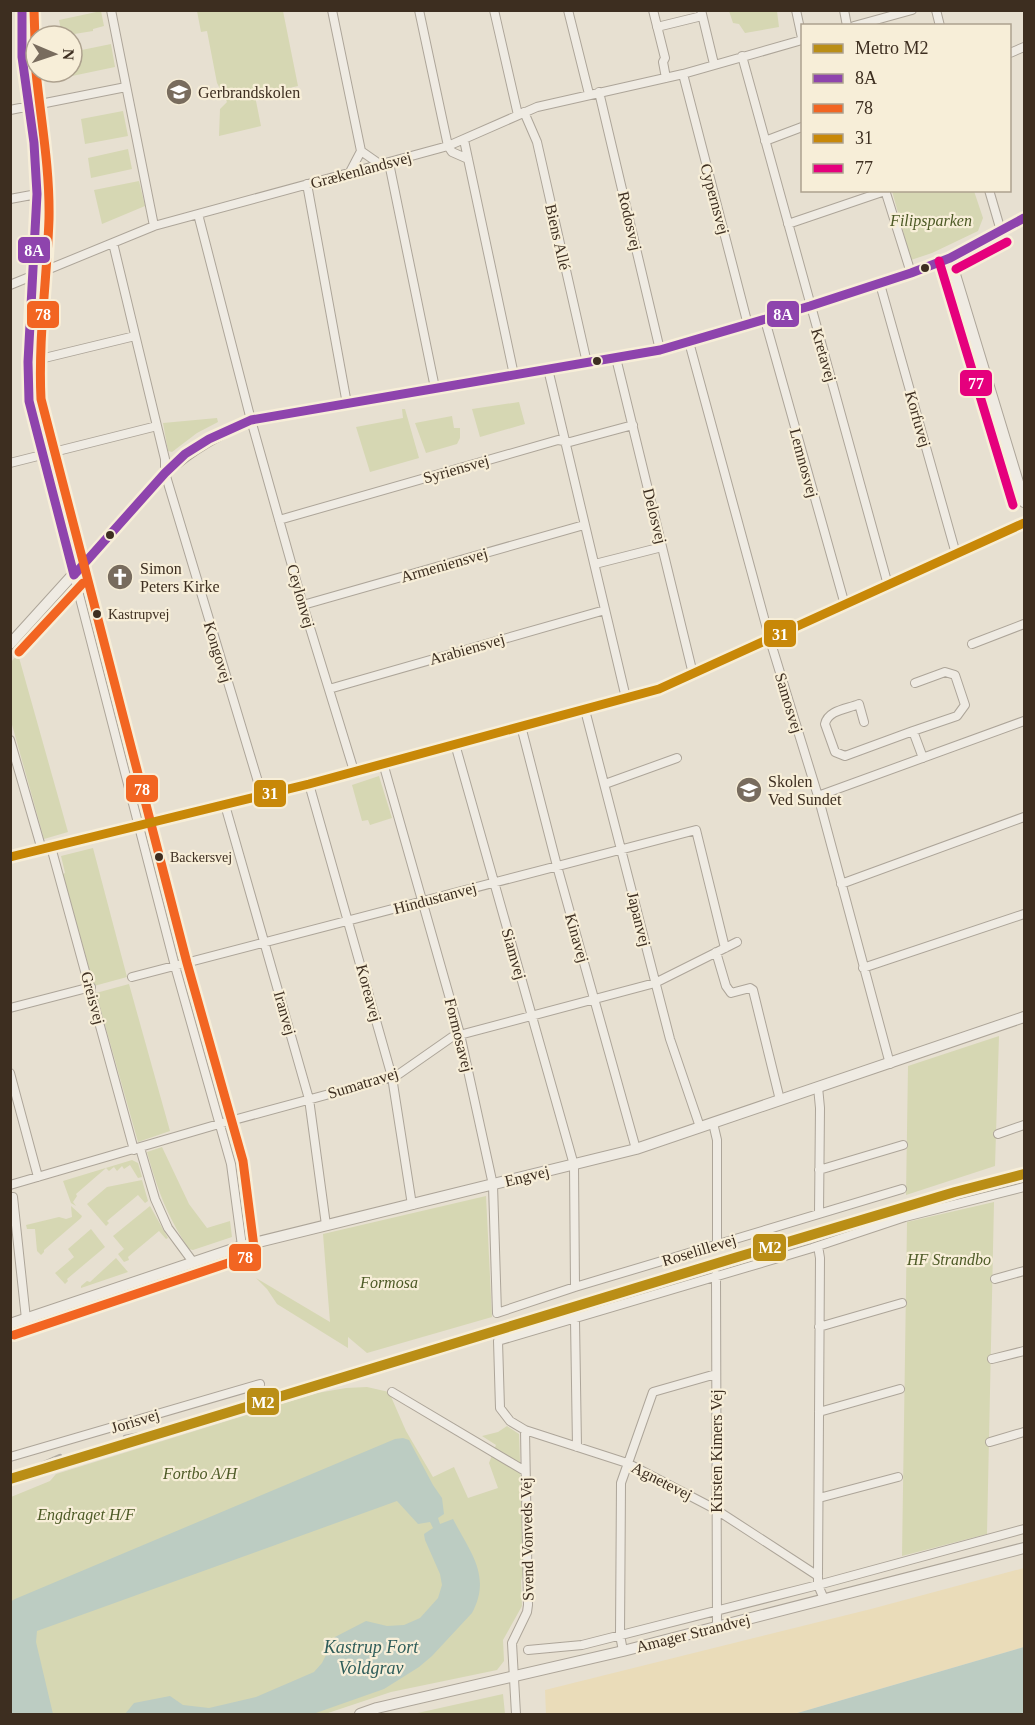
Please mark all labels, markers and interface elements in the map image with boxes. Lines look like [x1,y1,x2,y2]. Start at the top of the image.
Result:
north arrow [24,24,84,84]
legend [801,24,1011,192]
text: Metro M2 [855,38,929,58]
text: N [60,48,77,61]
text: 8A [855,68,877,88]
school or university icon: Gerbrandskolen [164,77,194,107]
place label: Gerbrandskolen [198,84,300,101]
text: 78 [855,98,873,118]
text: 31 [855,128,873,148]
street label: Grækenlandsvej [309,148,414,193]
text: 77 [855,158,873,178]
street label: Cypernsvej [696,162,733,237]
street label: Rodosvej [614,190,645,253]
street label: Biens Allé [542,202,574,272]
park label: Filipsparken [889,212,972,230]
line badge: 8A [17,236,51,264]
text: 8A [24,242,44,259]
unlabelled marker [919,262,931,274]
line badge: 78 [26,300,60,329]
line badge: 8A [766,300,800,328]
text: 78 [35,306,51,323]
text: 8A [773,306,793,323]
street label: Kretavej [807,326,840,384]
unlabelled marker [591,355,603,367]
line badge: 77 [959,369,993,397]
text: 77 [968,375,984,392]
street label: Korfuvej [901,389,934,449]
street label: Lemnosvej [786,426,821,500]
street label: Syriensvej [421,452,491,487]
street label: Delosvej [639,486,670,546]
unlabelled marker [104,529,116,541]
street label: Armeniensvej [399,544,490,587]
place label: Simon Peters Kirke [140,560,220,595]
church icon: Simon Peters Kirke [105,562,135,592]
street label: Ceylonvej [283,562,318,630]
place label: Kastrupvej [108,607,169,622]
marker: Kastrupvej [91,608,103,620]
street label: Kongovej [200,619,235,685]
line badge: 31 [763,619,797,648]
text: 31 [772,626,788,643]
street label: Arabiensvej [427,630,507,669]
street label: Samosvej [771,671,806,736]
place label: Skolen Ved Sundet [768,773,842,808]
line badge: 78 [125,774,159,803]
school or university icon: Skolen Ved Sundet [734,775,764,805]
line badge: 31 [253,779,287,808]
text: 78 [134,781,150,798]
text: 31 [262,785,278,802]
place label: Backersvej [170,850,232,865]
marker: Backersvej [153,851,165,863]
street label: Hindustanvej [392,879,479,918]
street label: Japanvej [623,890,654,948]
street label: Kinavej [561,911,592,965]
street label: Siamvej [498,926,529,982]
street label: Koreavej [352,962,385,1024]
street label: Greisvej [77,970,108,1027]
street label: Iranvej [270,989,299,1037]
street label: Formosavej [441,996,476,1074]
street label: Sumatravej [326,1064,401,1103]
street label: Engvej [503,1162,551,1191]
street label: Roselillevej [660,1231,738,1270]
line badge: M2 [752,1233,787,1262]
text: M2 [758,1239,782,1256]
line badge: 78 [228,1243,262,1272]
text: 78 [237,1249,253,1266]
park label: HF Strandbo [906,1251,991,1268]
park label: Formosa [359,1274,418,1291]
line badge: M2 [246,1387,280,1416]
street label: Kirsten Kimers Vej [708,1389,726,1513]
text: M2 [251,1394,275,1411]
street label: Jorisvej [109,1406,162,1437]
street label: Agnetevej [628,1459,695,1504]
park label: Fortbo A/H [162,1465,238,1482]
street label: Svend Vonveds Vej [517,1477,538,1601]
park label: Engdraget H/F [36,1506,135,1524]
street label: Amager Strandvej [634,1611,752,1656]
water label: Kastrup Fort Voldgrav [323,1637,419,1678]

